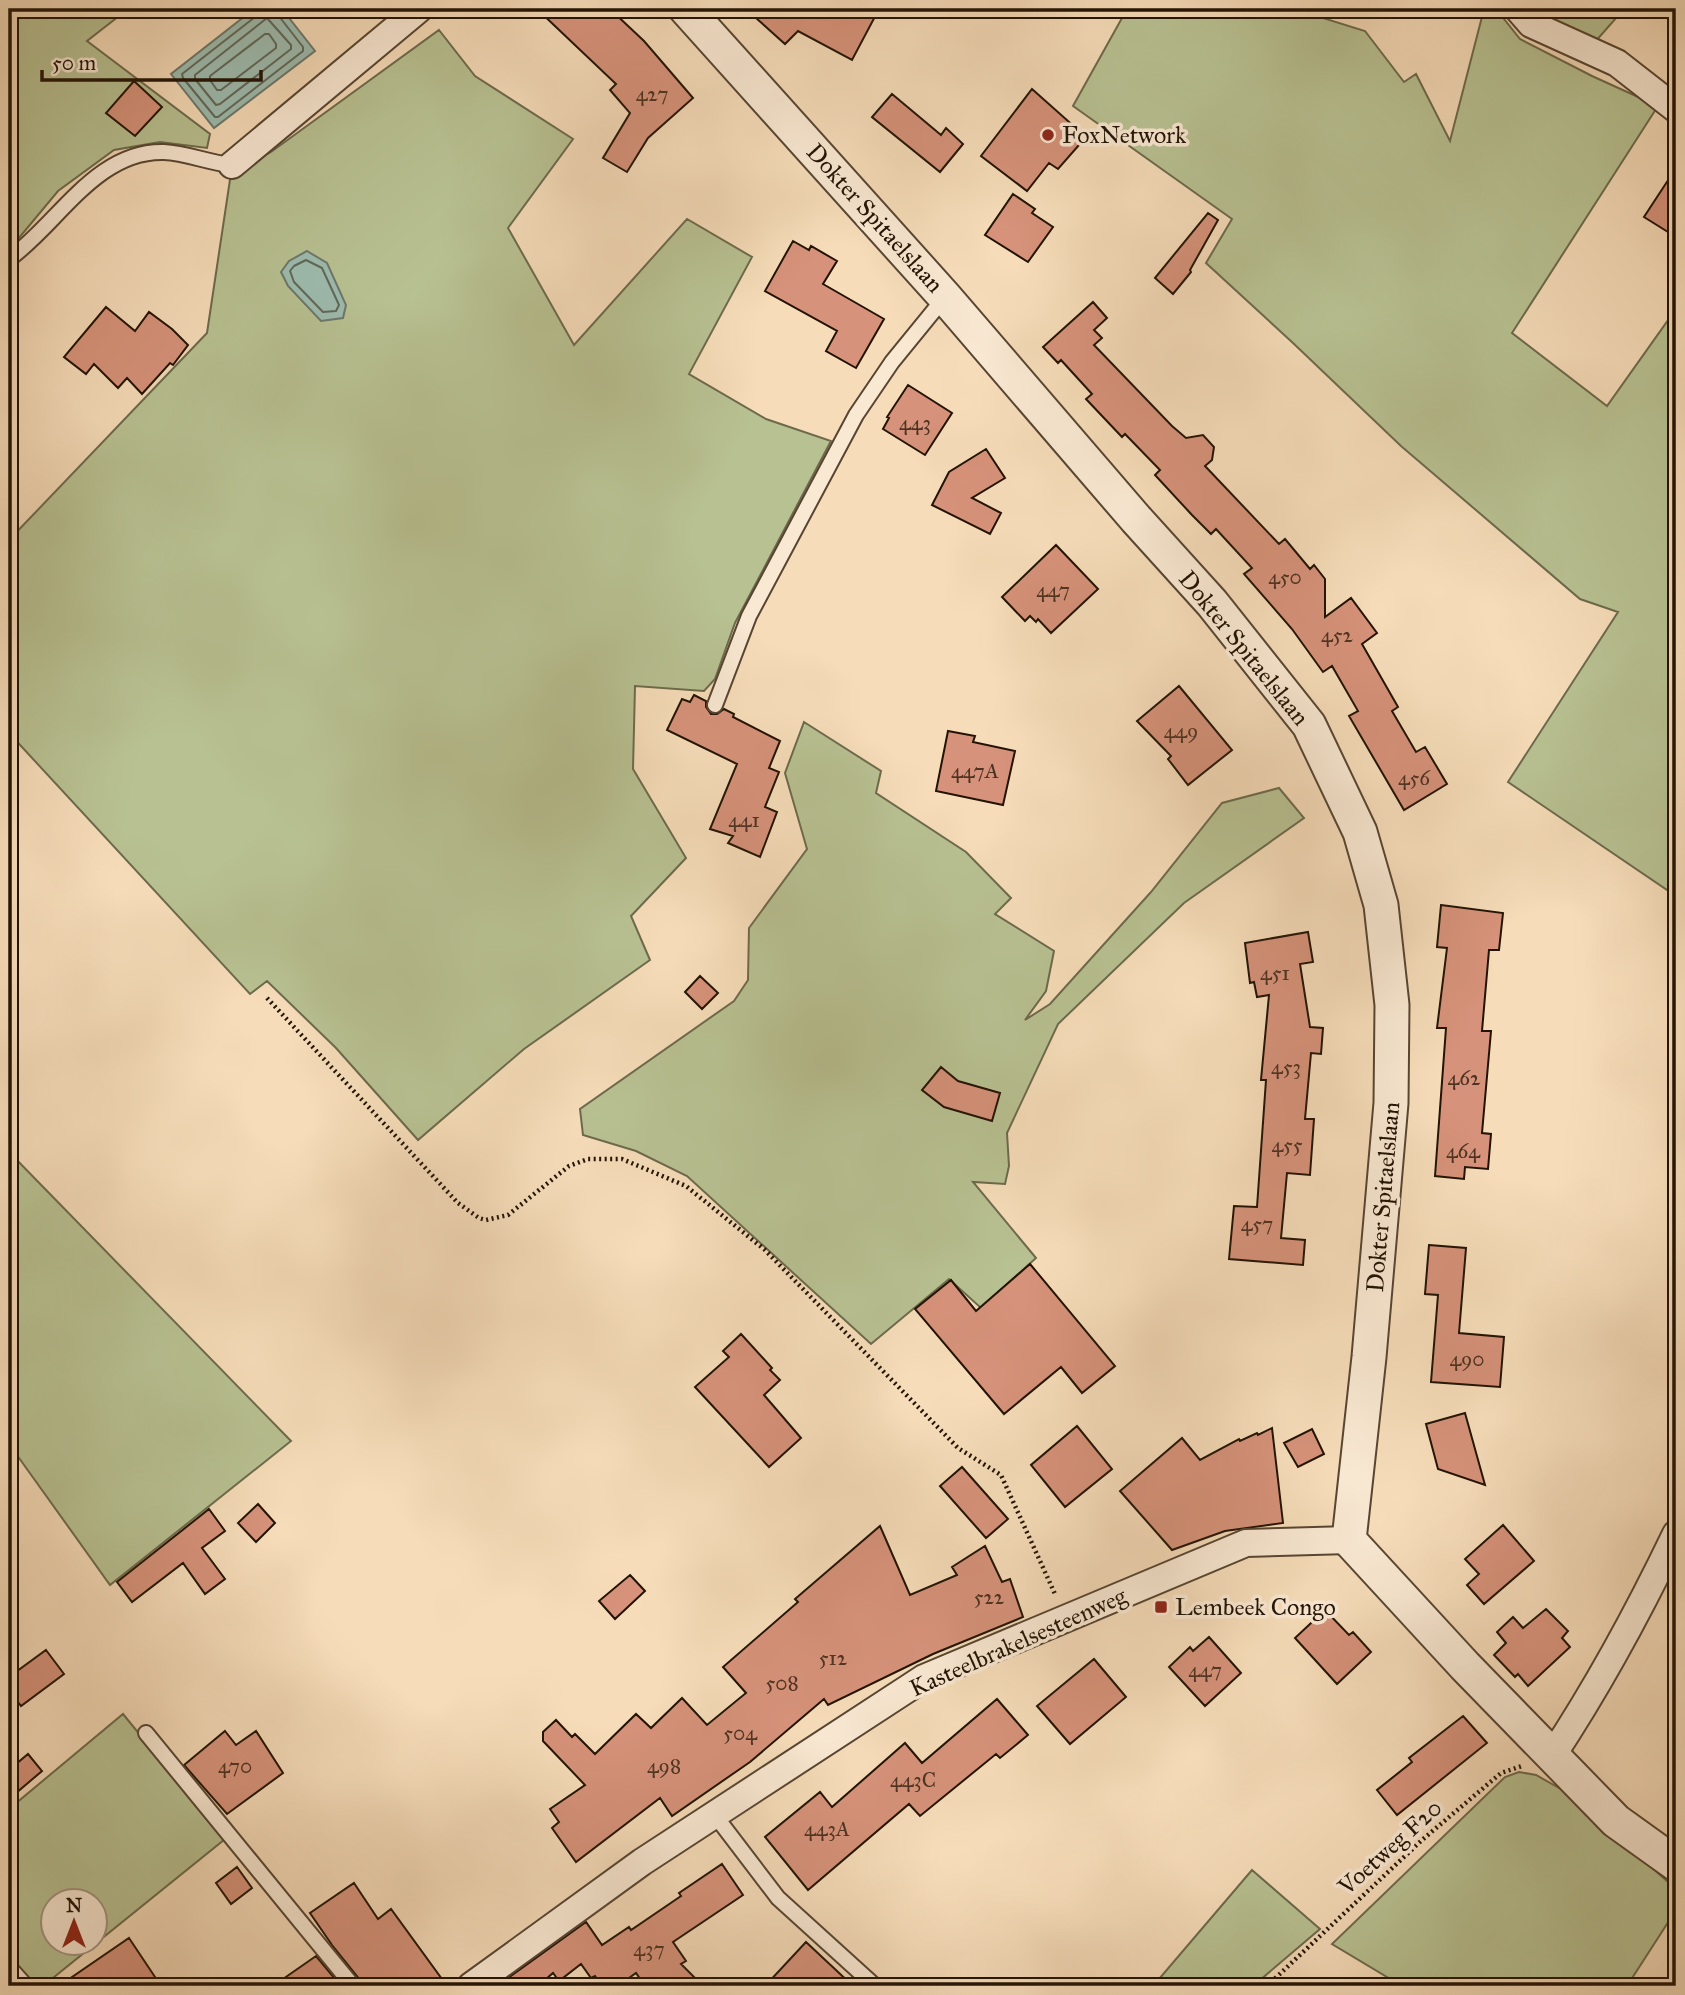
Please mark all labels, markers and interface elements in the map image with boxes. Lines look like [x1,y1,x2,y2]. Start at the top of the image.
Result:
scale bar [42,38,261,82]
text: 50 m [52,50,97,76]
house number: 427 [636,81,668,107]
place label: FoxNetwork [1062,120,1187,150]
marker: FoxNetwork [1040,127,1056,143]
street label: Dokter Spitaelslaan [800,137,950,299]
house number: 443 [899,410,931,436]
street label: Dokter Spitaelslaan [1172,564,1316,732]
house number: 450 [1268,564,1302,590]
house number: 447 [1036,577,1070,603]
house number: 452 [1321,622,1354,648]
house number: 449 [1164,718,1198,744]
house number: 447A [951,758,999,784]
house number: 456 [1398,765,1431,791]
house number: 441 [728,807,760,833]
house number: 451 [1260,960,1290,986]
house number: 453 [1271,1054,1301,1080]
house number: 462 [1448,1065,1481,1091]
street label: Dokter Spitaelslaan [1360,1101,1406,1293]
house number: 455 [1271,1132,1303,1158]
house number: 464 [1446,1138,1481,1164]
house number: 457 [1241,1211,1273,1237]
house number: 490 [1449,1346,1485,1372]
street label: Kasteelbrakelsesteenweg [905,1580,1132,1703]
house number: 522 [974,1584,1005,1610]
place label: Lembeek Congo [1175,1592,1336,1622]
marker: Lembeek Congo [1153,1599,1169,1615]
house number: 512 [819,1645,848,1671]
house number: 447 [1188,1657,1222,1683]
house number: 508 [765,1670,799,1696]
house number: 504 [723,1720,758,1746]
house number: 470 [218,1753,252,1779]
house number: 498 [647,1753,681,1779]
house number: 443C [890,1767,936,1793]
street label: Voetweg F20 [1331,1793,1448,1902]
house number: 443A [804,1816,850,1842]
north arrow [38,1886,108,1956]
text: N [66,1894,82,1917]
house number: 437 [633,1936,665,1962]

